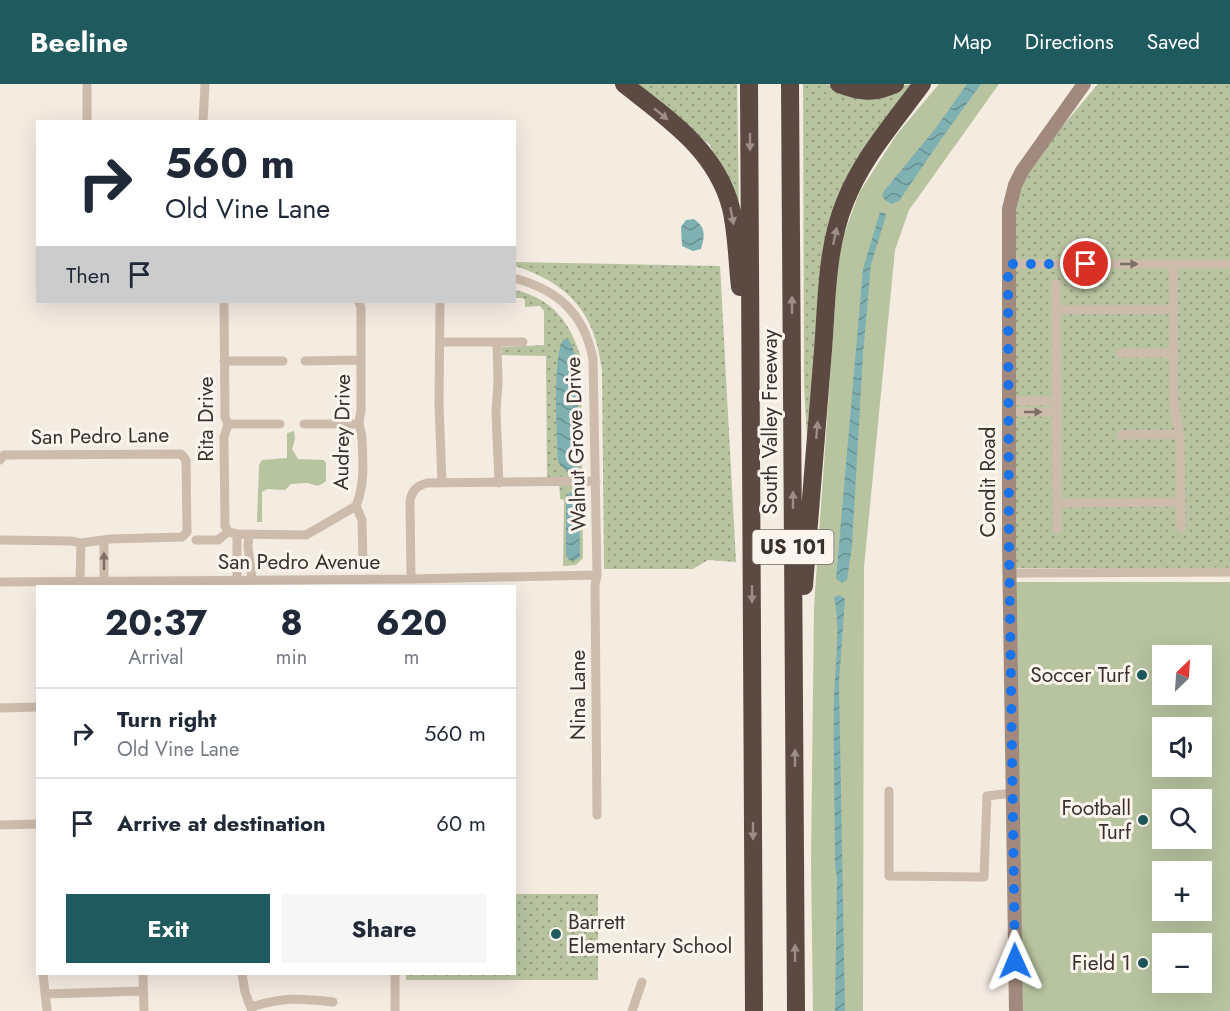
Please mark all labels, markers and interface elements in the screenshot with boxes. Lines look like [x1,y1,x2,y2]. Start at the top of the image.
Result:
text: Beeline [30,22,128,63]
text: Map [953,27,992,57]
text: Directions [1025,27,1114,57]
text: Saved [1147,27,1200,57]
one-way arrow [653,107,668,120]
text: 560 m [165,133,295,194]
one-way arrow [745,133,754,152]
icon: right [66,144,144,222]
text: Old Vine Lane [165,189,330,228]
one-way arrow [728,207,737,226]
one-way arrow [831,227,840,246]
pin [1060,238,1111,289]
icon: arrive [1069,247,1102,280]
icon: arrive [123,258,156,291]
text: Then [66,259,111,291]
one-way arrow [1120,259,1139,269]
one-way arrow [787,295,797,314]
street label: South Valley Freeway [755,328,785,515]
street label: Walnut Grove Drive [558,356,594,532]
street label: Audrey Drive [326,374,358,490]
street label: Rita Drive [191,376,221,462]
one-way arrow [1024,407,1043,417]
street label: San Pedro Lane [30,420,170,452]
one-way arrow [812,421,821,440]
street label: Condit Road [973,427,1003,537]
one-way arrow [788,490,798,509]
road number: US 101 [752,530,834,564]
street label: San Pedro Avenue [218,547,381,577]
one-way arrow [99,551,109,570]
one-way arrow [747,585,757,604]
text: 20:37 [105,596,207,648]
text: 8 [280,596,303,648]
text: 620 [376,596,447,648]
text: Arrival [128,643,184,672]
text: min [276,643,307,672]
text: m [404,643,419,672]
north arrow [1152,645,1212,705]
map controls [1152,645,1212,993]
street label: Nina Lane [563,650,593,740]
place label: Soccer Turf [1030,660,1131,690]
marker: Soccer Turf [1135,668,1149,682]
text: Turn right [117,703,217,735]
icon: right [66,717,99,750]
text: 560 m [424,717,486,749]
button: sound [1152,717,1212,777]
text: Old Vine Lane [117,735,239,764]
one-way arrow [790,748,799,767]
button: search [1152,789,1212,849]
place label: Football Turf [1061,793,1132,847]
icon: arrive [66,807,99,840]
text: Arrive at destination [117,807,326,839]
text: 60 m [436,807,486,839]
marker: Football Turf [1136,813,1150,827]
one-way arrow [748,822,758,841]
button: + [1152,861,1212,921]
button: Exit [66,894,270,963]
button: Share [282,894,486,963]
place label: Barrett Elementary School [568,907,732,961]
marker: Barrett Elementary School [549,927,563,941]
position arrow [983,929,1047,993]
button: − [1152,933,1212,993]
one-way arrow [790,943,800,962]
place label: Field 1 [1072,948,1131,978]
marker: Field 1 [1136,956,1150,970]

